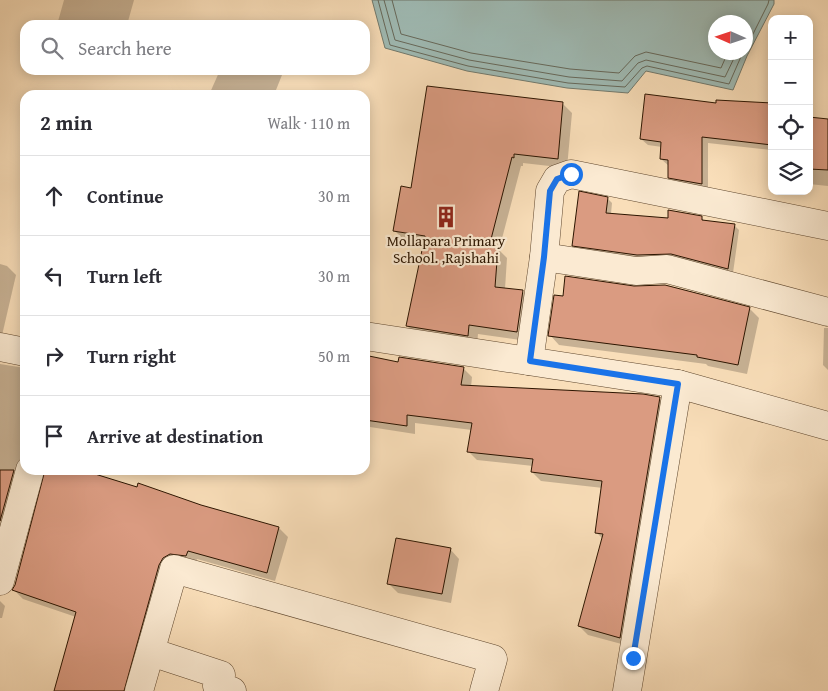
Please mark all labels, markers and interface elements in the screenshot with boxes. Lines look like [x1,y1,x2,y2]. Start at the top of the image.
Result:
north arrow [708,15,753,60]
map controls [768,15,813,195]
button: + [768,15,813,60]
search box [20,20,370,75]
icon: search [38,34,66,62]
text: Search here [78,34,172,62]
button: − [768,60,813,105]
button: locate [768,105,813,150]
text: 2 min [40,107,92,138]
text: Walk · 110 m [267,111,350,135]
button: layers [768,150,813,195]
route start [560,163,583,186]
icon: ahead [40,182,68,210]
text: Continue [87,182,164,210]
text: 30 m [318,184,350,208]
building icon: Mollapara Primary School. ,Rajshahi [433,204,459,230]
place label: Mollapara Primary School. ,Rajshahi [387,230,506,268]
icon: left [40,262,68,290]
text: Turn left [87,262,162,290]
text: 30 m [318,264,350,288]
icon: right [40,342,68,370]
text: Turn right [87,342,176,370]
text: 50 m [318,344,350,368]
icon: arrive [40,422,68,450]
text: Arrive at destination [87,422,263,450]
route end [622,647,645,670]

